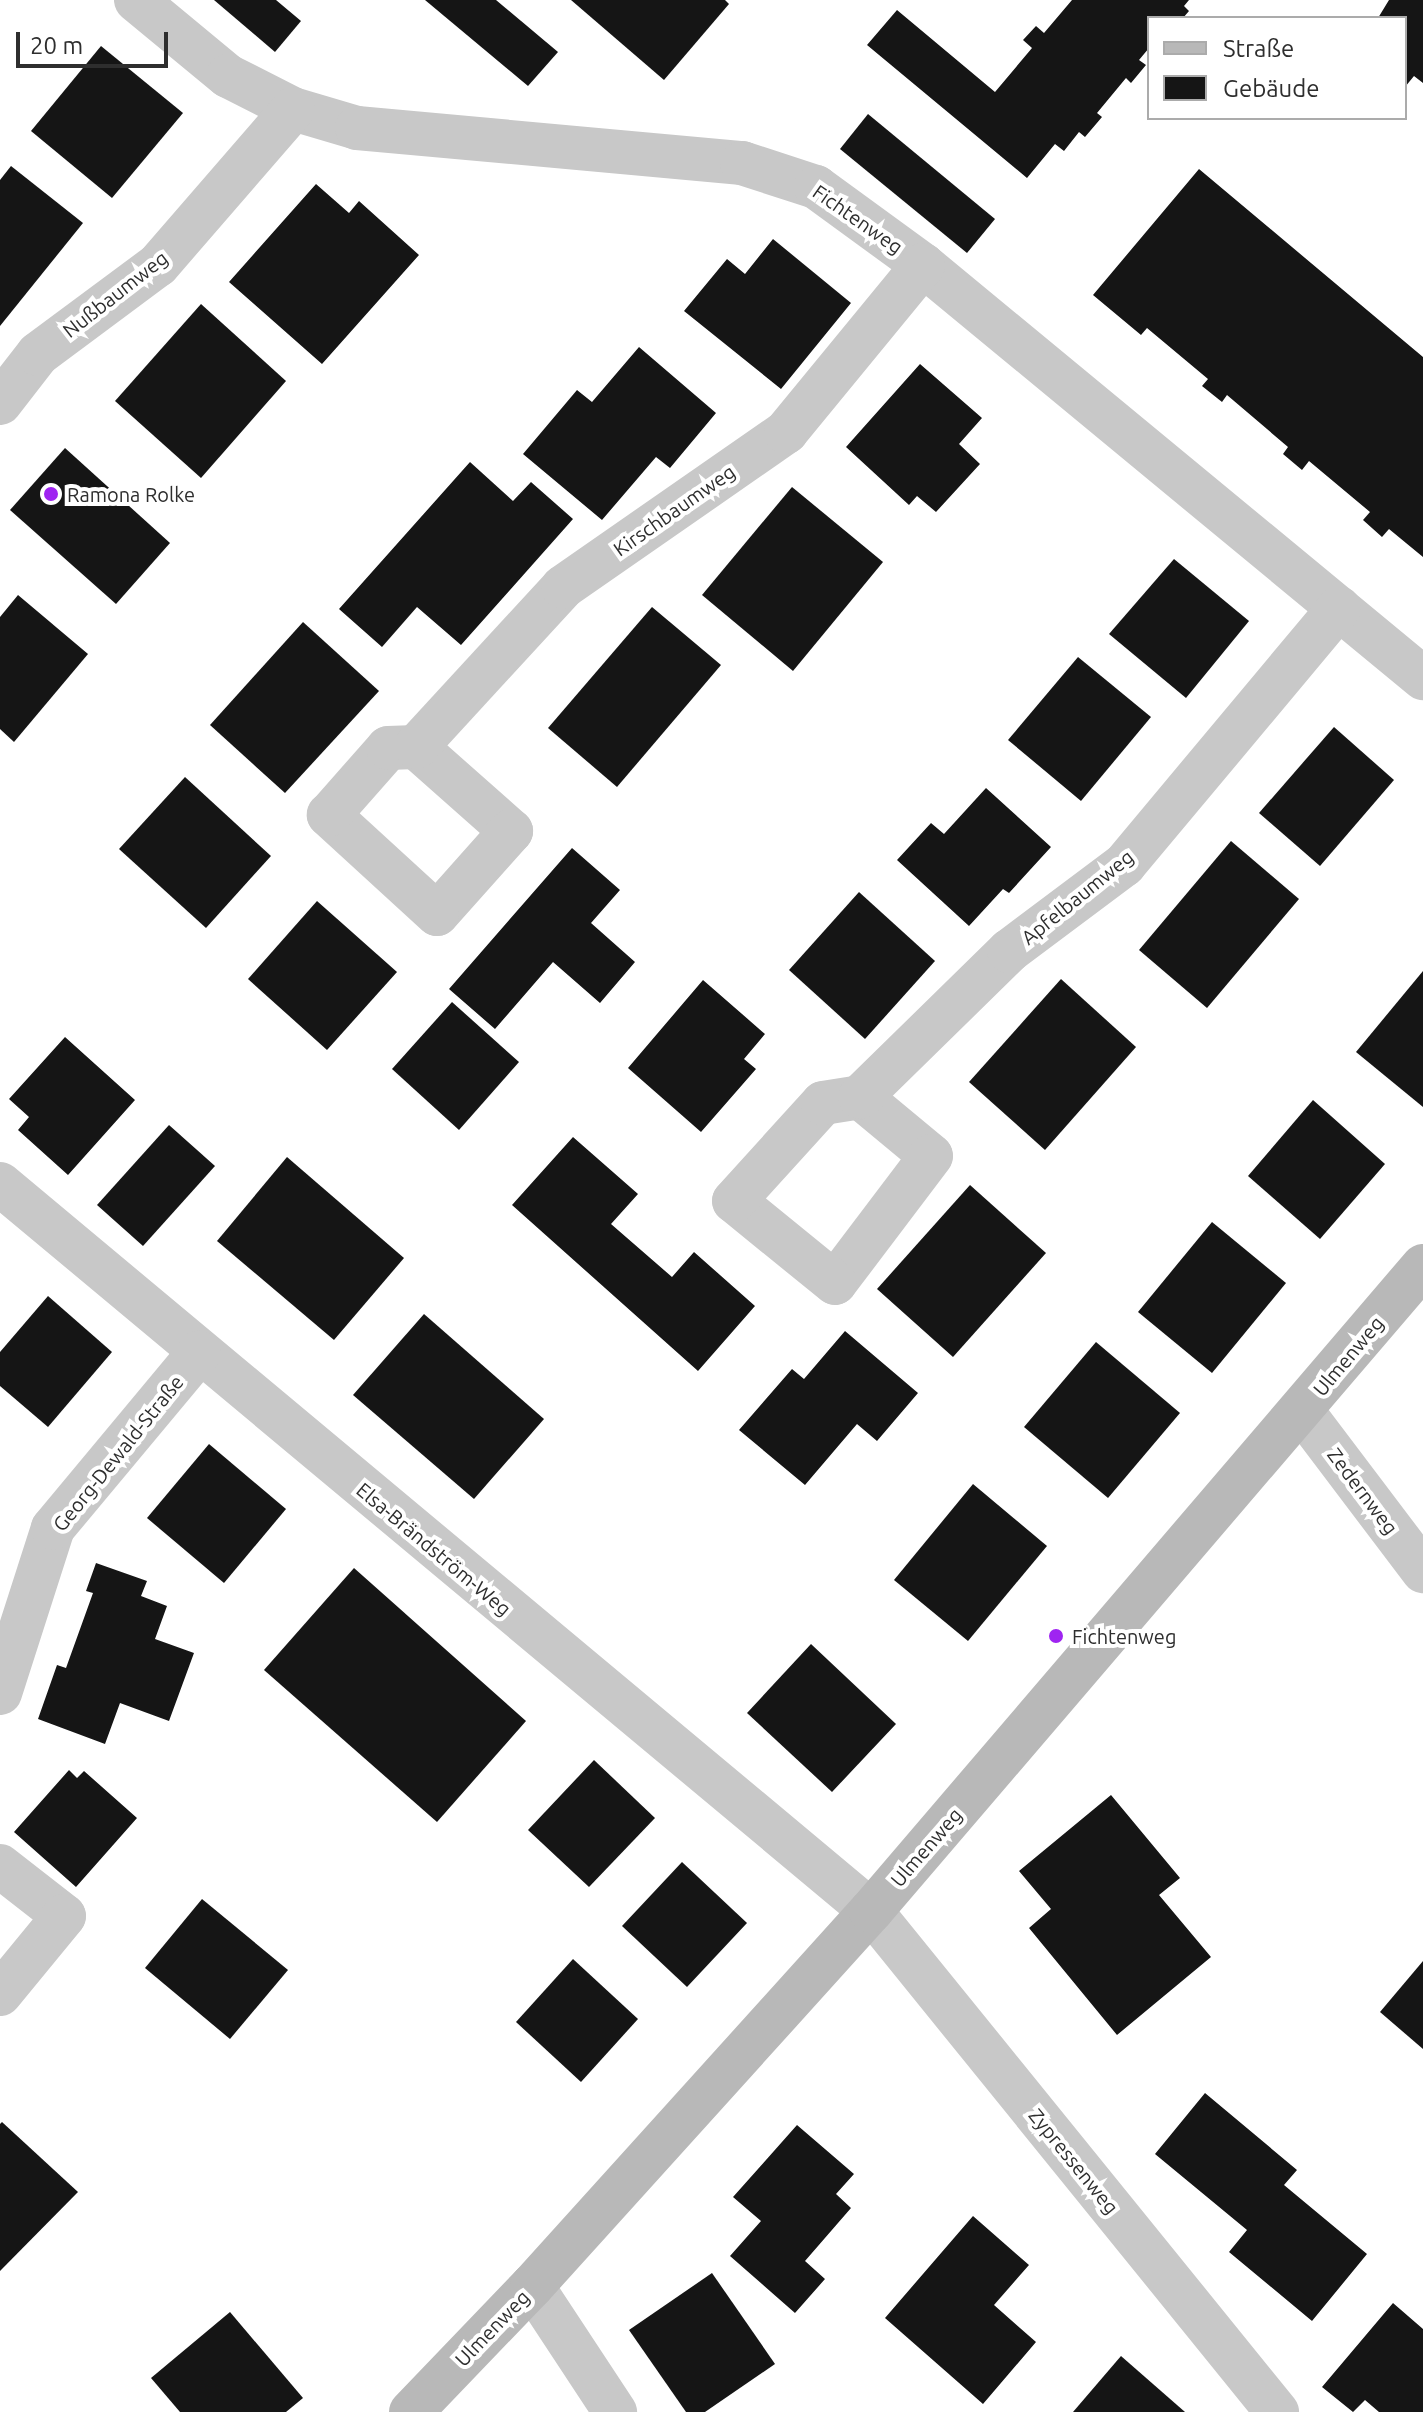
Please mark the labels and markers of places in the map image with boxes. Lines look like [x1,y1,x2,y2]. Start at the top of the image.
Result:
place label: Ramona Rolke [67,482,195,506]
marker: Ramona Rolke [42,485,60,503]
place label: Fichtenweg [1072,1624,1176,1648]
marker: Fichtenweg [1047,1627,1065,1645]

